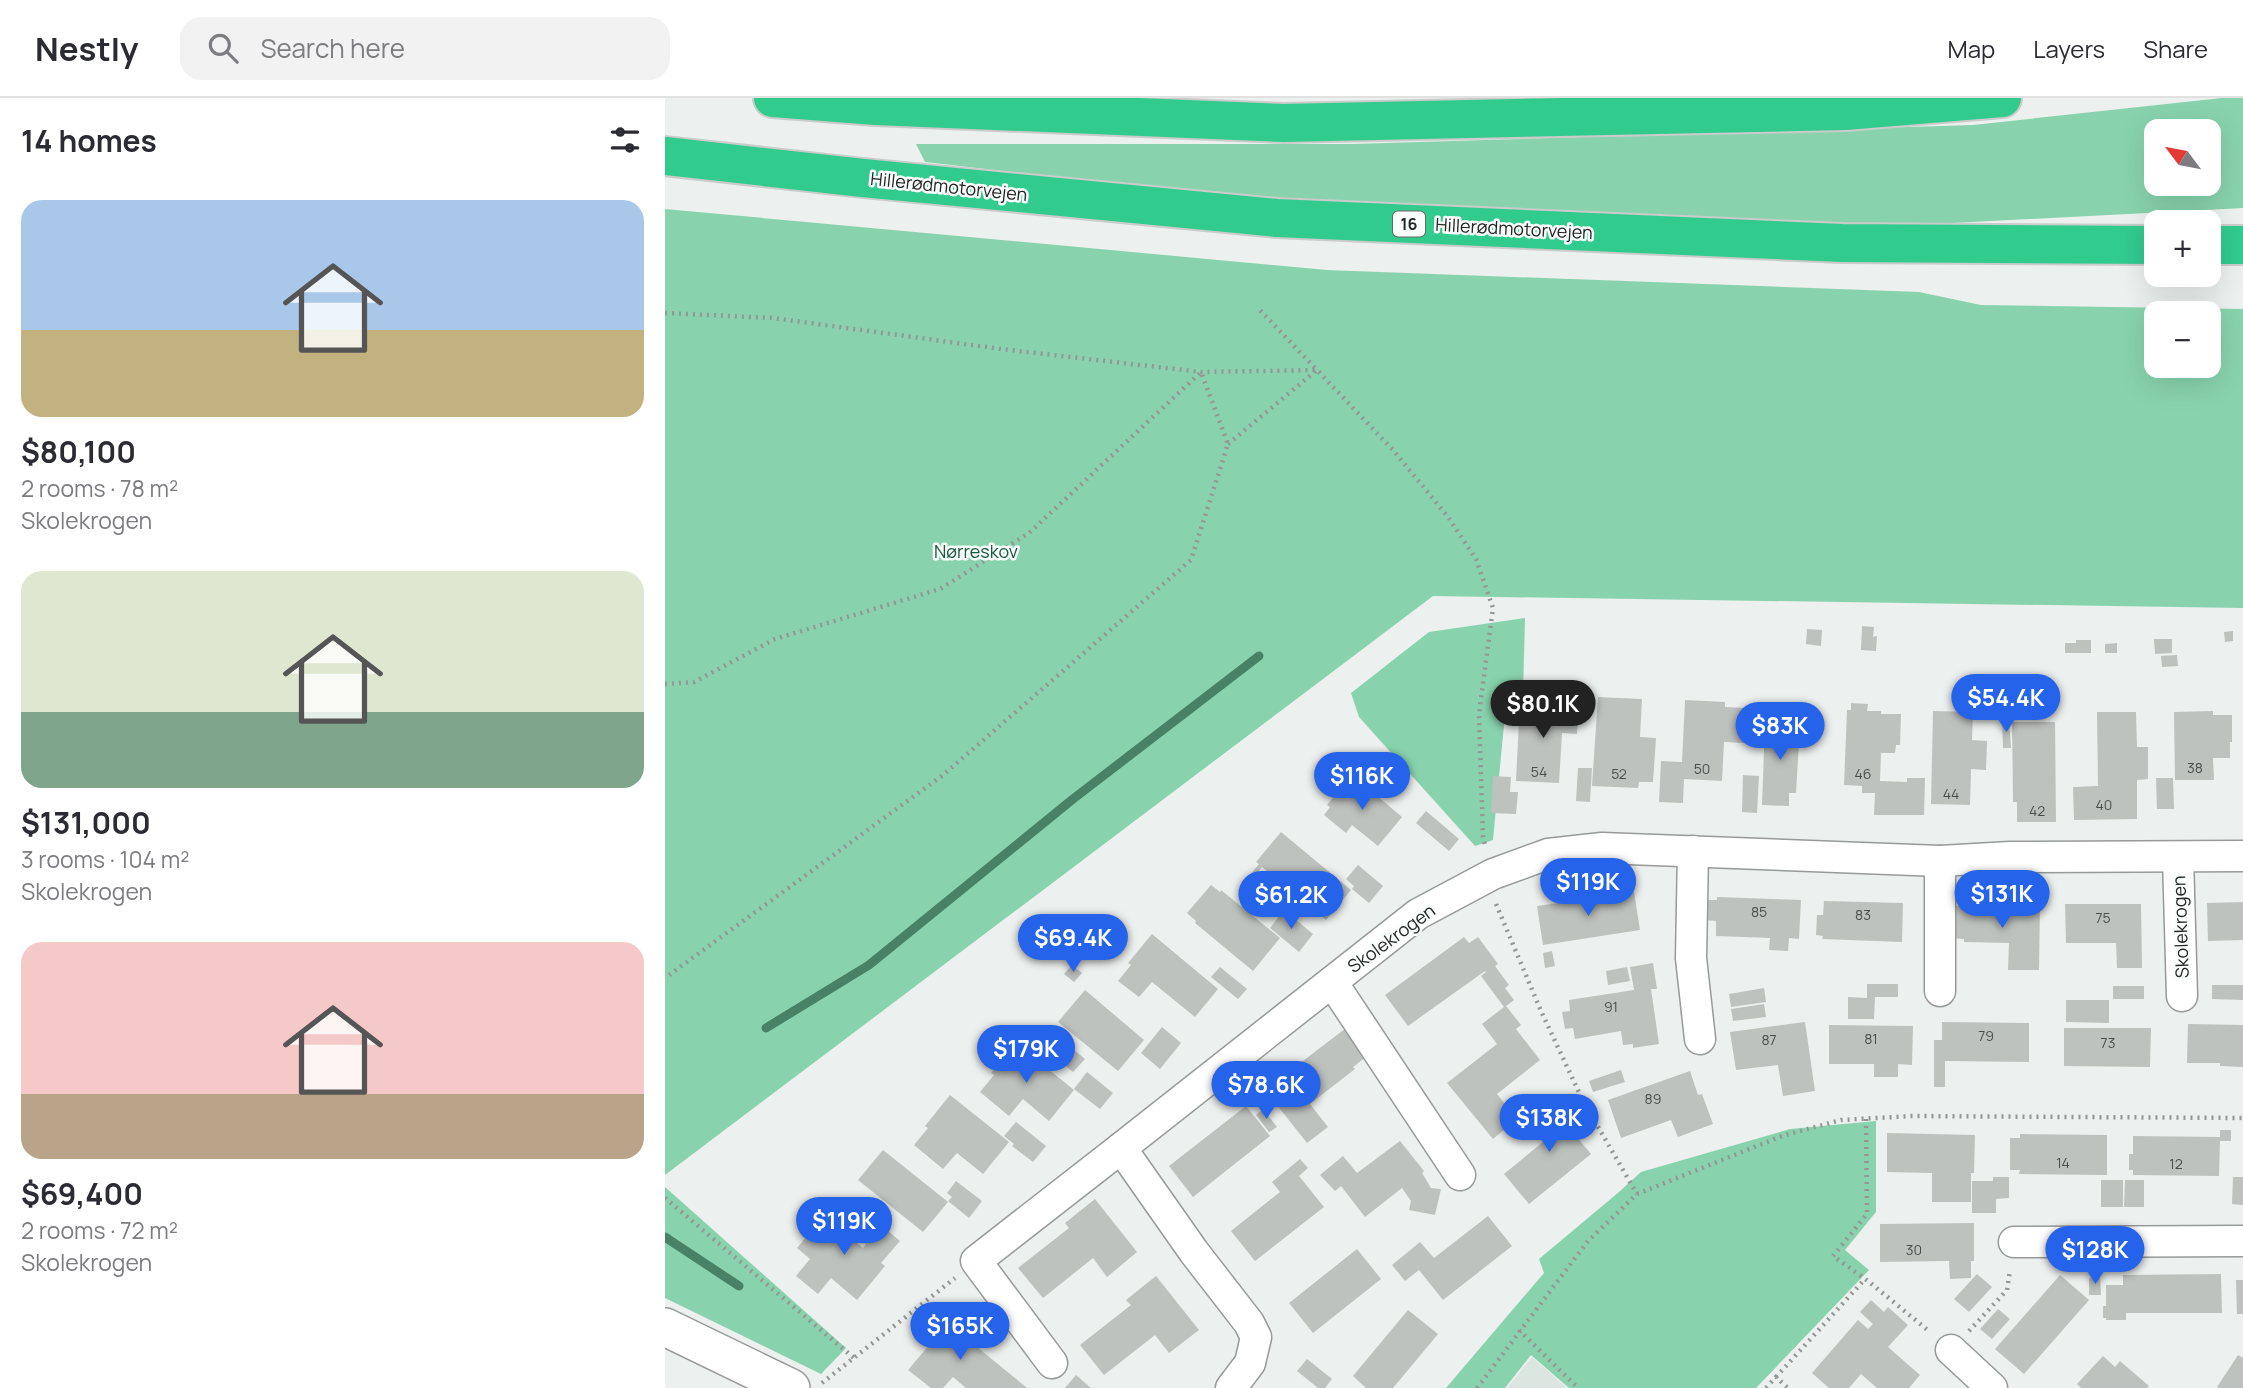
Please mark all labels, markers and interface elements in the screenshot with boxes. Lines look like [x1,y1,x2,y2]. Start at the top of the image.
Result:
search box [180,17,670,80]
text: Nestly [35,26,138,71]
icon: search [204,29,242,67]
text: Search here [260,30,405,66]
text: Map [1948,32,1995,65]
text: Layers [2033,32,2105,65]
text: Share [2143,32,2208,65]
north arrow [2144,119,2221,196]
map controls [2144,119,2221,378]
text: 14 homes [21,120,157,161]
icon: filters [606,121,644,159]
street label: Hillerødmotorvejen [869,166,1029,206]
button: + [2144,210,2221,287]
road number: 16 [1393,212,1425,236]
street label: Hillerødmotorvejen [1435,212,1593,244]
icon: home [270,245,396,371]
button: − [2144,301,2221,378]
text: $80,100 [21,431,136,472]
text: 2 rooms · 78 m² [21,472,178,504]
text: Skolekrogen [21,504,152,536]
park label: Nørreskov [934,539,1018,563]
icon: home [270,616,396,742]
pin: $54.4K [1949,674,2063,734]
pin: $80.1K [1486,680,1600,740]
text: $54.4K [1967,681,2045,713]
text: $80.1K [1507,687,1579,719]
pin: $83K [1739,702,1821,762]
text: $83K [1752,709,1808,741]
pin: $116K [1313,752,1411,812]
house number: 38 [2187,758,2203,777]
text: $116K [1330,759,1394,791]
house number: 50 [1694,759,1710,778]
house number: 54 [1531,762,1547,781]
house number: 52 [1611,764,1627,783]
house number: 46 [1855,764,1871,783]
house number: 44 [1943,784,1959,803]
house number: 40 [2096,795,2112,814]
house number: 42 [2029,801,2045,820]
text: $131,000 [21,802,151,843]
text: 3 rooms · 104 m² [21,843,189,875]
pin: $119K [1539,858,1637,918]
text: $119K [1556,865,1620,897]
pin: $131K [1953,870,2051,930]
pin: $61.2K [1234,872,1348,931]
text: Skolekrogen [21,875,152,907]
street label: Skolekrogen [2166,875,2194,979]
text: $131K [1971,877,2033,909]
text: $61.2K [1254,878,1328,910]
street label: Skolekrogen [1342,898,1440,978]
house number: 85 [1751,902,1767,921]
house number: 83 [1855,905,1871,924]
house number: 75 [2095,908,2111,927]
pin: $69.4K [1016,914,1130,974]
text: $69.4K [1034,921,1112,953]
icon: home [270,987,396,1113]
house number: 91 [1604,997,1618,1016]
pin: $179K [977,1026,1075,1085]
house number: 79 [1978,1026,1994,1045]
house number: 81 [1864,1029,1878,1048]
house number: 87 [1761,1030,1777,1049]
text: $179K [993,1032,1059,1064]
house number: 73 [2101,1033,2115,1052]
pin: $78.6K [1209,1062,1323,1121]
text: $78.6K [1228,1068,1304,1100]
house number: 89 [1645,1089,1661,1108]
pin: $138K [1500,1094,1598,1154]
text: $138K [1516,1101,1582,1133]
house number: 14 [2056,1153,2070,1172]
house number: 12 [2169,1154,2183,1173]
text: $69,400 [21,1173,143,1214]
pin: $119K [795,1198,893,1257]
text: $119K [812,1204,876,1236]
text: 2 rooms · 72 m² [21,1214,178,1246]
pin: $128K [2046,1226,2144,1286]
text: $128K [2061,1233,2129,1265]
house number: 30 [1906,1240,1922,1259]
text: Skolekrogen [21,1246,152,1278]
pin: $165K [911,1302,1009,1362]
text: $165K [926,1309,994,1341]

